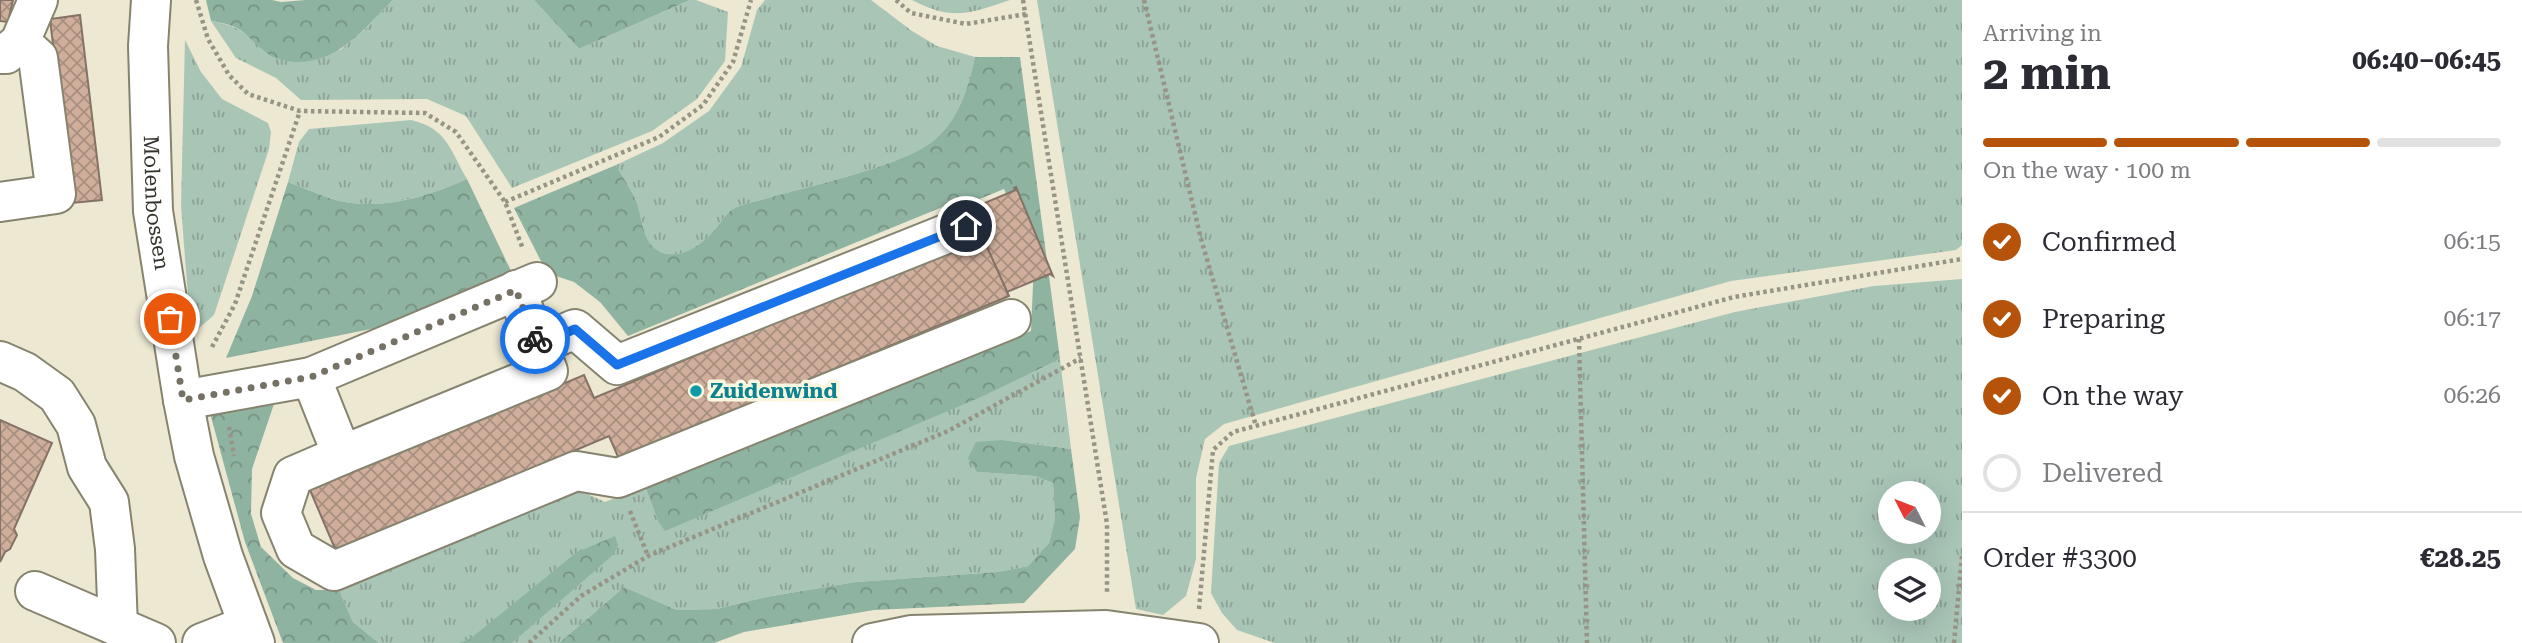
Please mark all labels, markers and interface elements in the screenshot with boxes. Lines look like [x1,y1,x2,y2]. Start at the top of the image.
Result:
text: Arriving in [1983,20,2102,47]
text: 06:40–06:45 [2352,45,2501,75]
text: 2 min [1983,46,2111,100]
street label: Molenbossen [139,135,174,272]
text: On the way · 100 m [1983,157,2191,184]
pin [936,196,996,256]
icon: home [947,207,985,245]
icon: check [1983,223,2021,261]
text: Confirmed [2042,227,2177,257]
text: 06:15 [2444,228,2501,255]
pin [140,289,200,349]
icon: bag [151,300,189,338]
icon: check [1983,300,2021,338]
courier [500,304,570,374]
text: Preparing [2042,304,2165,334]
text: 06:17 [2444,305,2501,332]
icon: bike [516,320,554,358]
icon: check [1983,377,2021,415]
place label: Zuidenwind [710,379,837,403]
text: On the way [2042,381,2183,411]
text: 06:26 [2444,382,2501,409]
marker: Zuidenwind [688,383,704,399]
text: Delivered [2042,458,2163,488]
north arrow [1878,481,1941,544]
map controls [1878,481,1941,621]
text: Order #3300 [1983,543,2137,573]
text: €28.25 [2420,543,2501,573]
button: layers [1878,558,1941,621]

